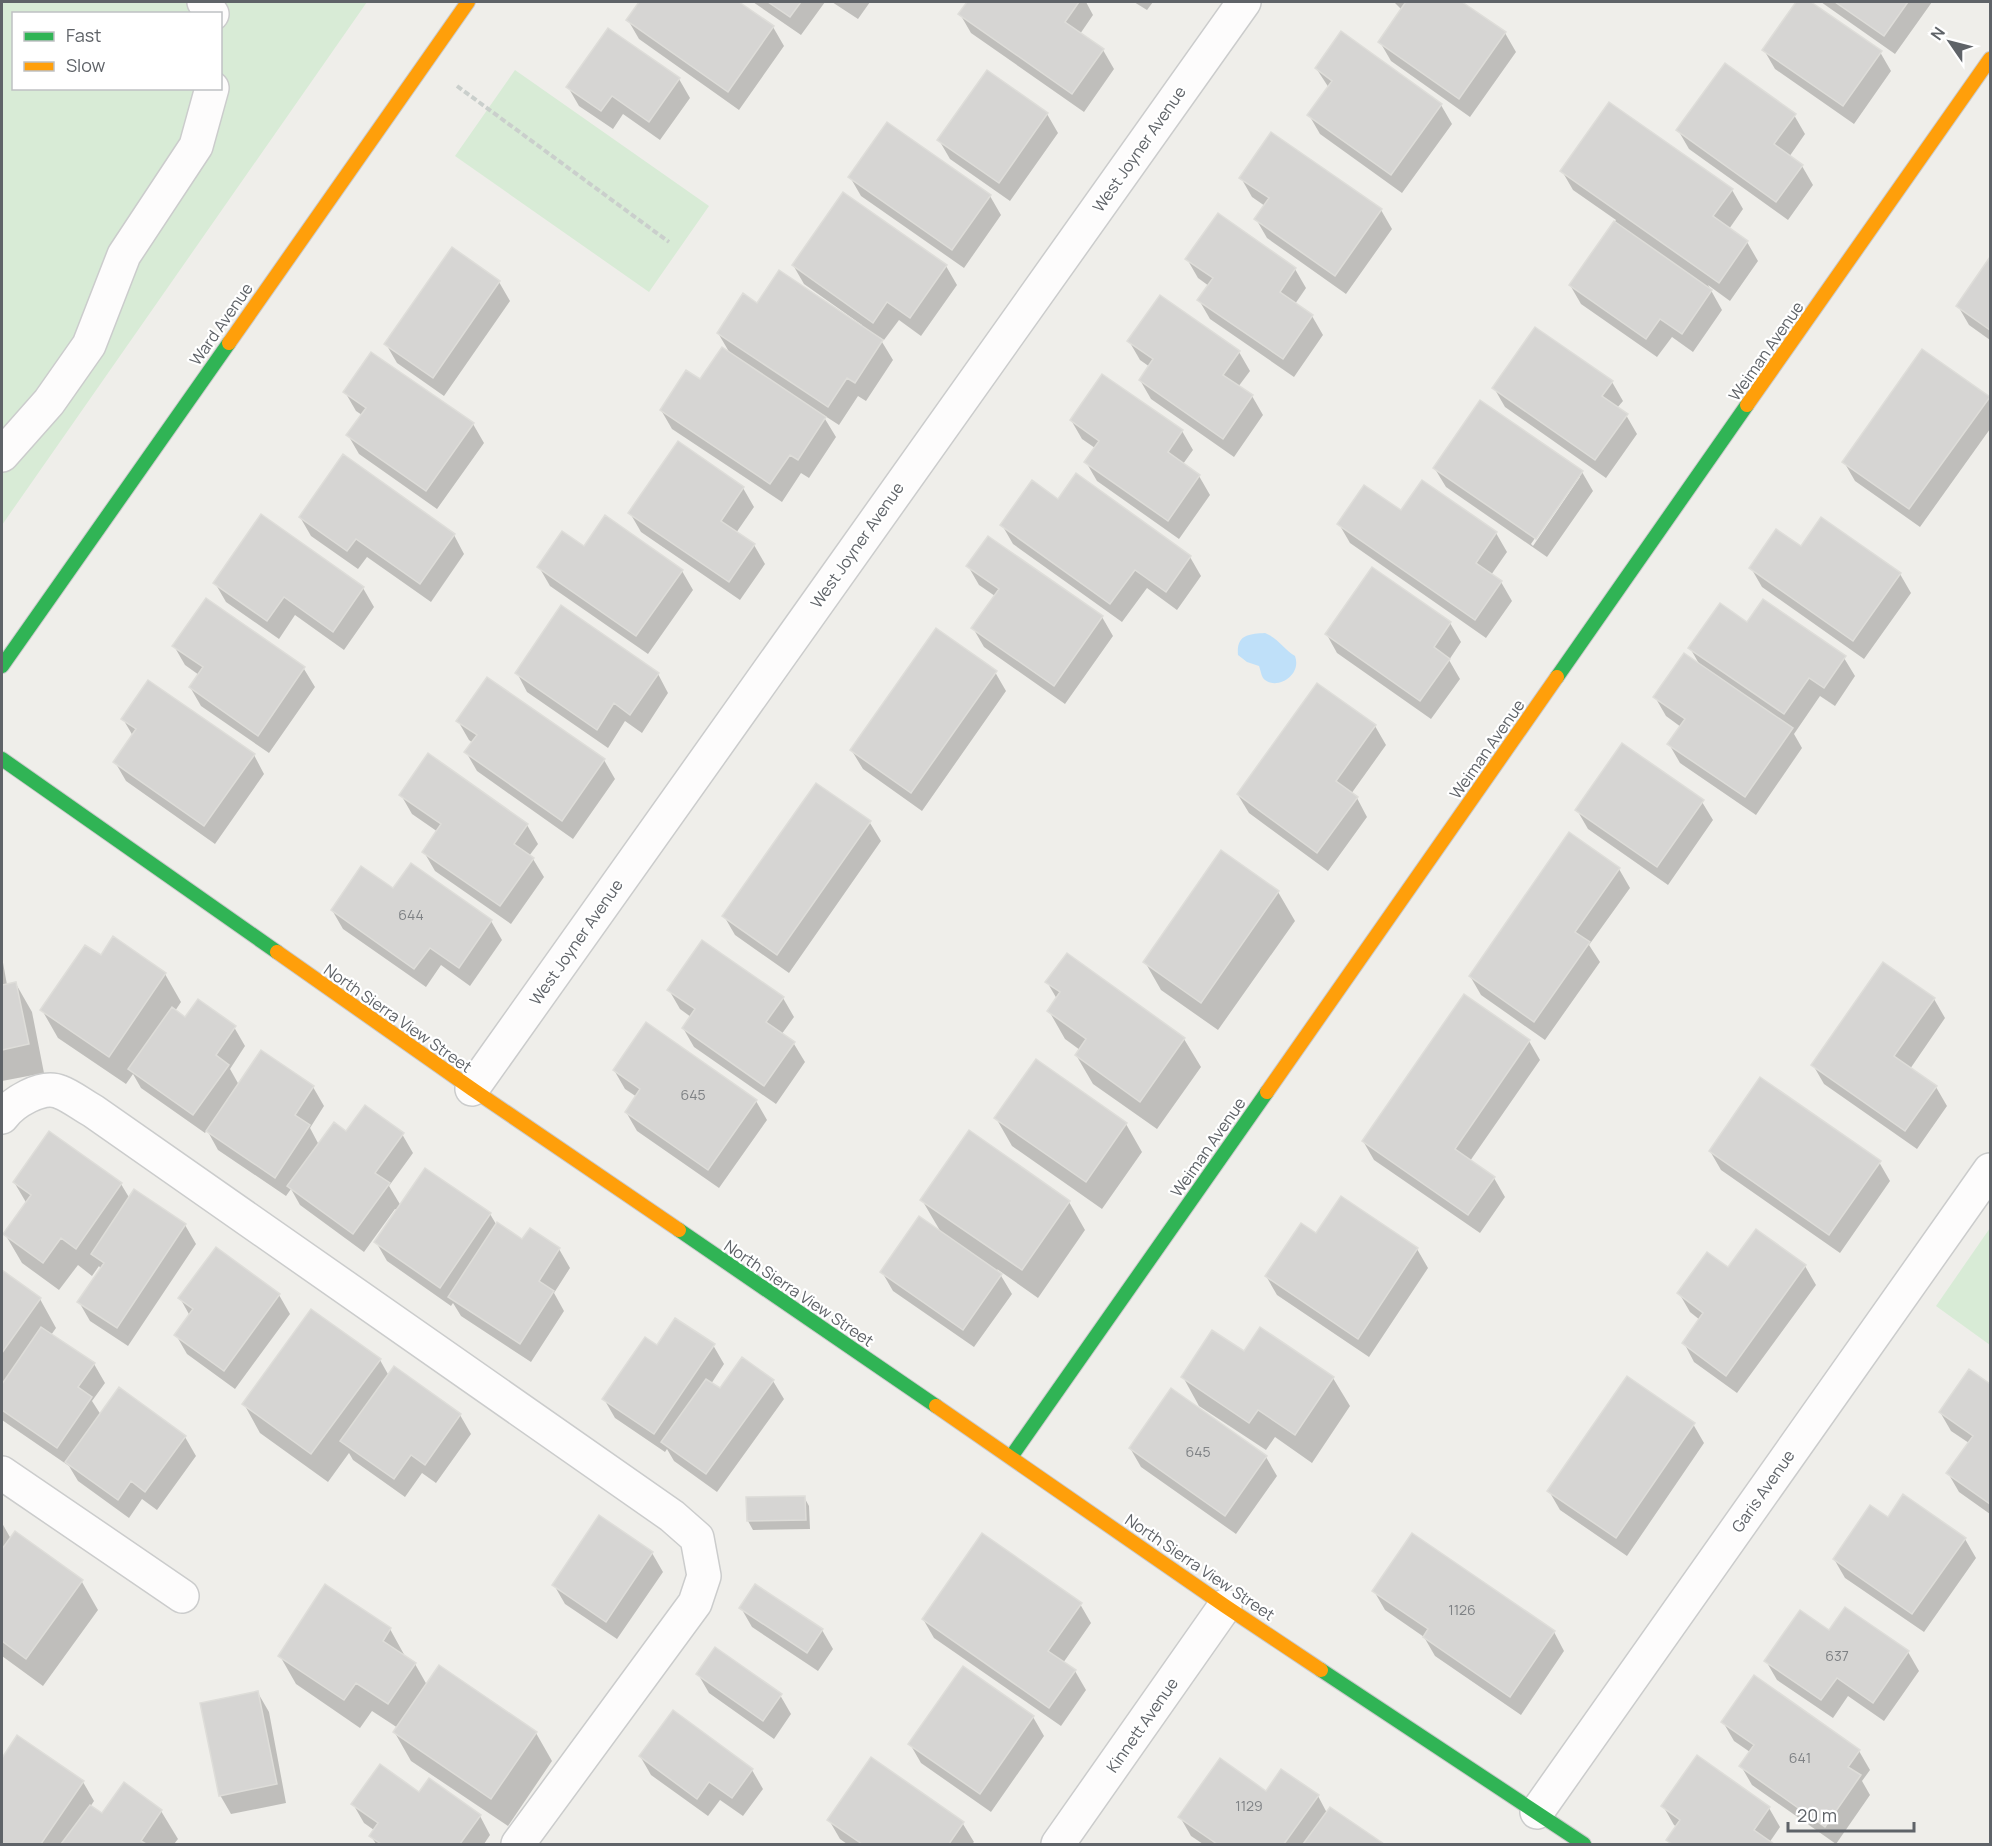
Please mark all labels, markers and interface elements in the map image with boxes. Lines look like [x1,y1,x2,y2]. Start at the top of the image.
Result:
legend [12,12,222,90]
north arrow [1920,12,1980,72]
text: N [1925,22,1950,44]
text: Fast [66,23,101,47]
text: Slow [66,53,106,77]
street label: West Joyner Avenue [1087,82,1191,216]
street label: Ward Avenue [184,278,258,370]
street label: Weiman Avenue [1723,297,1809,405]
street label: West Joyner Avenue [805,478,909,612]
street label: Weiman Avenue [1444,695,1530,803]
street label: West Joyner Avenue [524,875,628,1009]
house number: 644 [398,905,424,924]
street label: North Sierra View Street [320,958,476,1078]
house number: 645 [680,1085,706,1104]
street label: Weiman Avenue [1165,1093,1251,1201]
street label: North Sierra View Street [720,1235,878,1351]
house number: 645 [1185,1442,1211,1461]
street label: Garis Avenue [1726,1445,1800,1537]
street label: North Sierra View Street [1121,1509,1279,1625]
house number: 1126 [1448,1600,1476,1619]
house number: 637 [1825,1646,1849,1665]
street label: Kinnett Avenue [1101,1673,1183,1777]
house number: 641 [1789,1748,1811,1767]
scale bar [1788,1795,1914,1833]
house number: 1129 [1235,1796,1263,1815]
text: 20 m [1797,1803,1837,1827]

